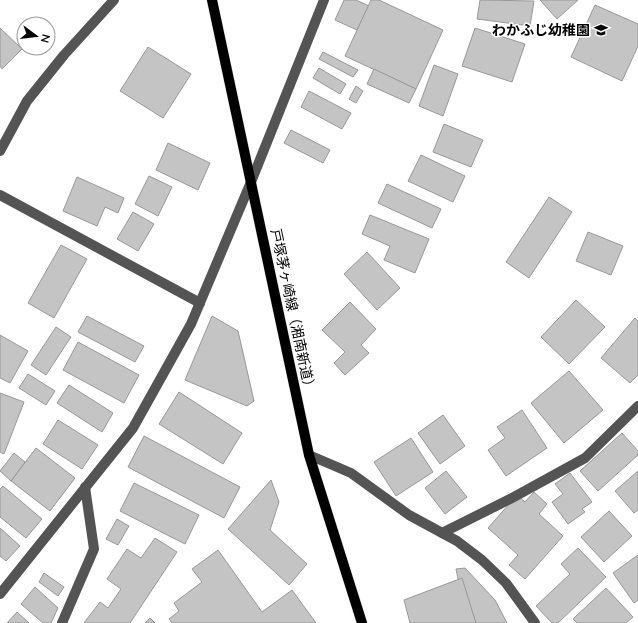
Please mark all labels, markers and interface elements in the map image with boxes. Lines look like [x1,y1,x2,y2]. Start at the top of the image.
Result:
north arrow [16,16,56,56]
place label: わかふじ幼稚園 [492,21,590,39]
school or university icon: わかふじ幼稚園 [593,22,609,38]
text: N [38,33,53,44]
street label: 戸塚茅ヶ崎線（湘南新道） [267,227,319,395]

